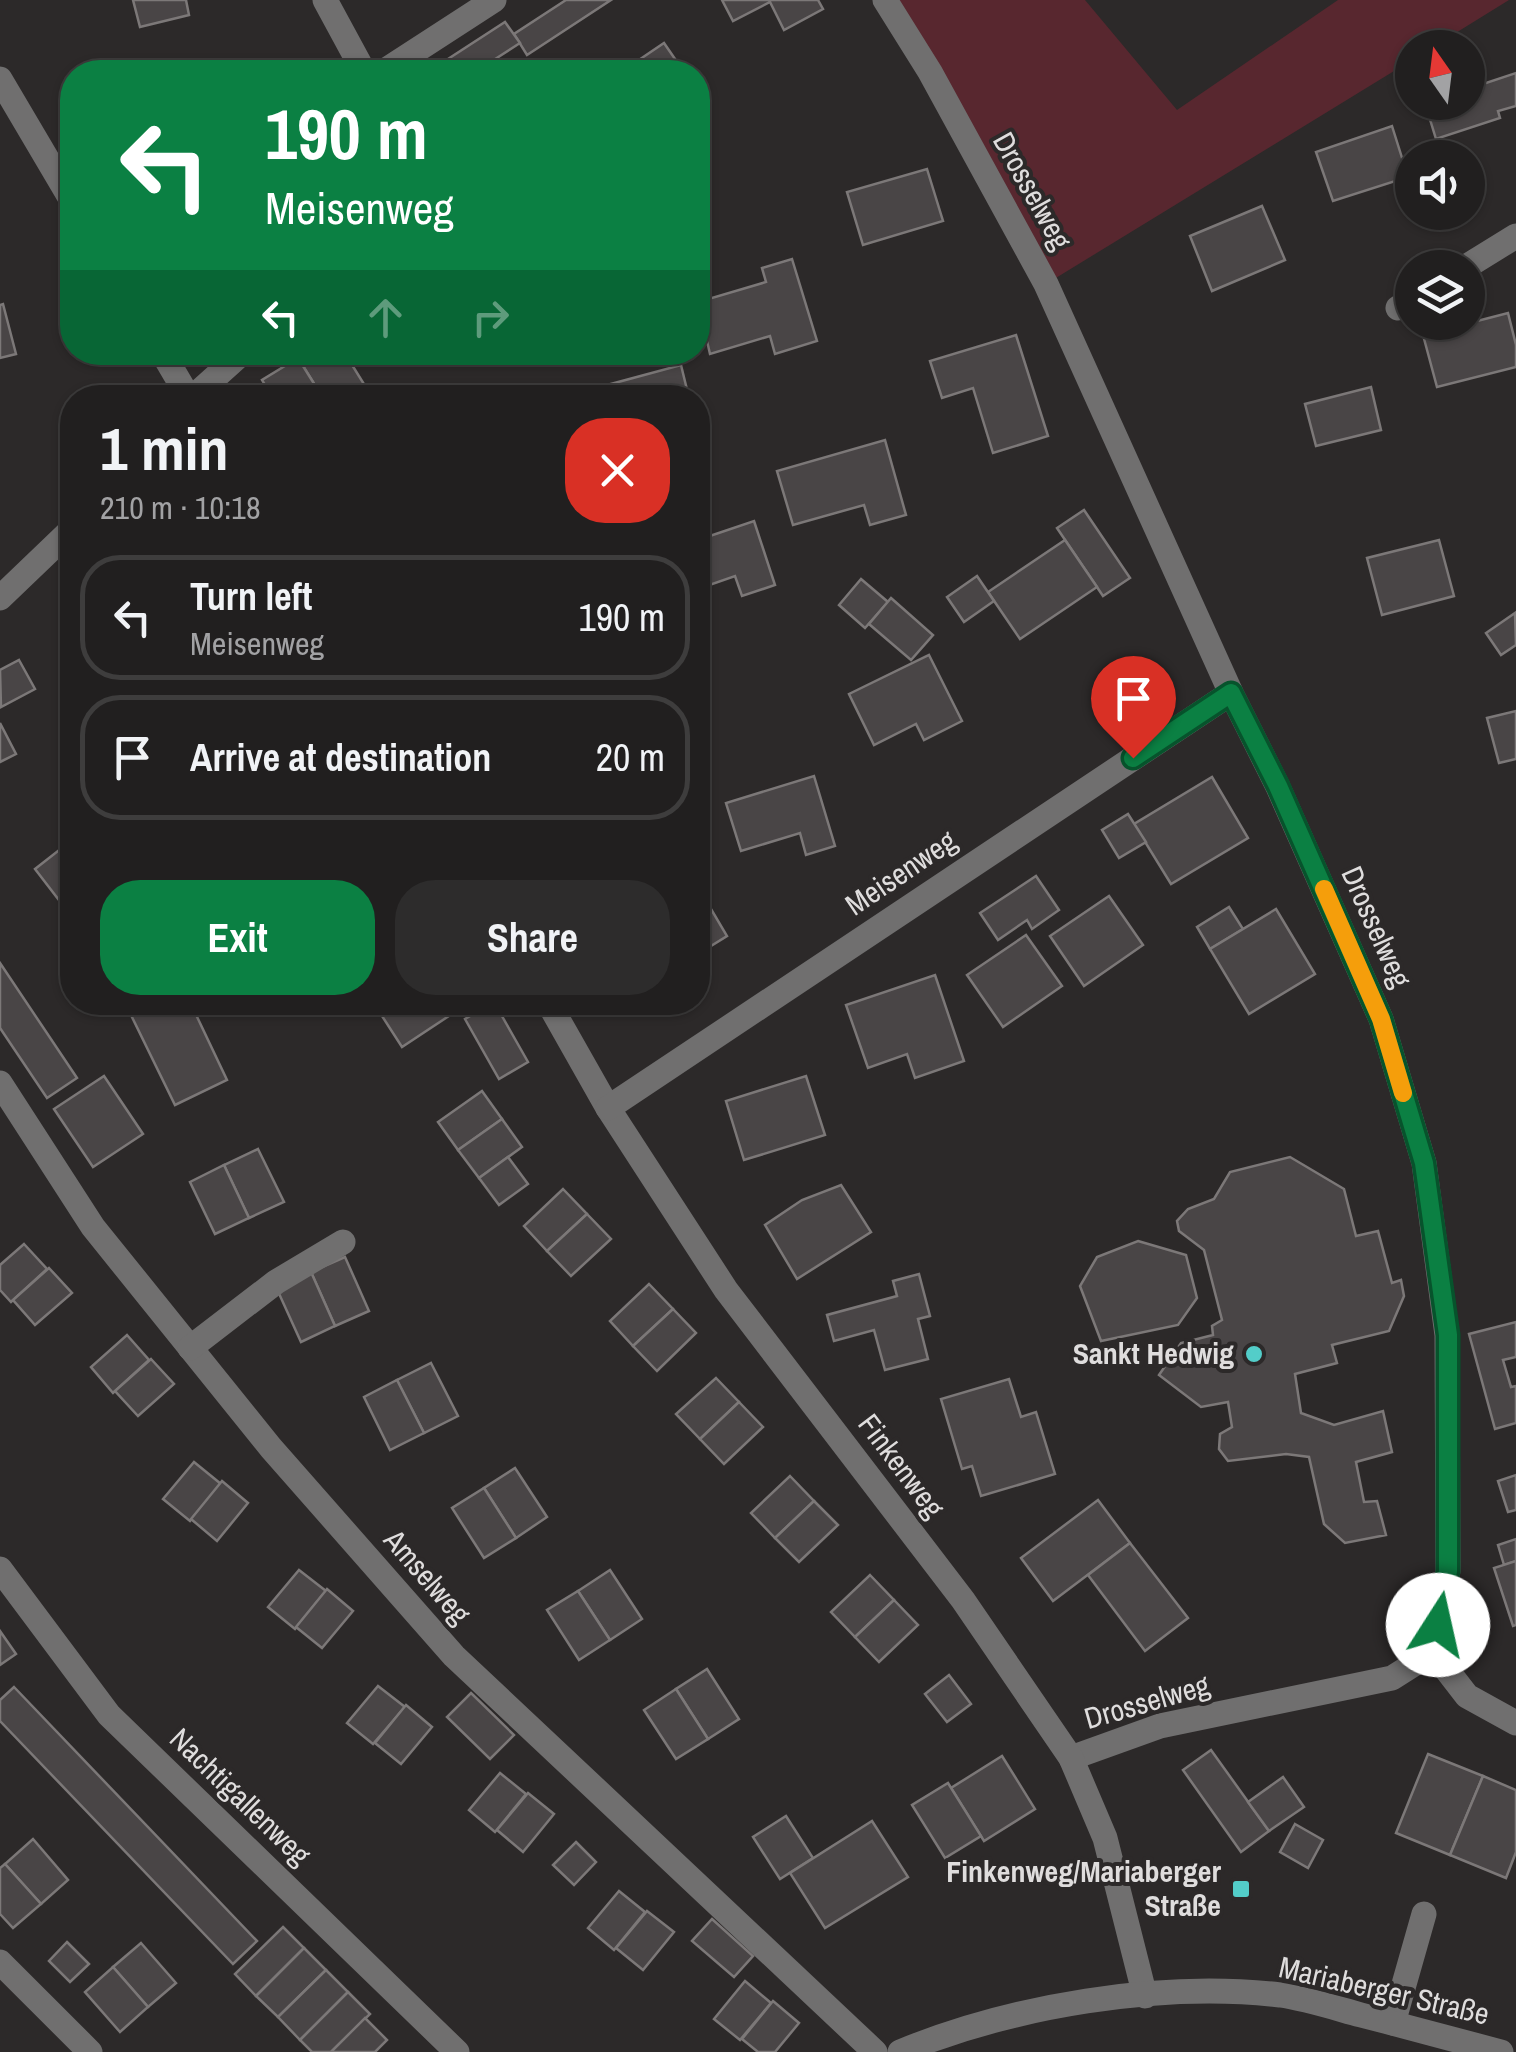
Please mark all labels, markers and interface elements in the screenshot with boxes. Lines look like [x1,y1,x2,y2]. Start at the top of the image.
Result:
north arrow [1395,30,1485,120]
map controls [1395,30,1485,340]
text: 190 m [265,87,428,181]
icon: left [100,100,230,230]
street label: Drosselweg [984,125,1082,257]
button: sound [1395,140,1485,230]
text: Meisenweg [265,177,454,238]
button: layers [1395,250,1485,340]
icon: left [253,290,308,345]
icon: ahead [358,290,413,345]
icon: right [463,290,518,345]
text: 1 min [100,408,229,489]
button: close [565,418,670,523]
text: 210 m · 10:18 [100,486,260,529]
text: Turn left [190,571,312,622]
icon: left [105,590,160,645]
text: 190 m [578,592,665,643]
text: Meisenweg [190,622,324,665]
pin [1091,656,1176,759]
icon: arrive [1106,671,1161,726]
icon: arrive [105,730,160,785]
text: Arrive at destination [190,732,491,783]
text: 20 m [596,732,665,783]
street label: Meisenweg [837,820,964,924]
street label: Drosselweg [1333,860,1421,994]
button: Exit [100,880,375,995]
button: Share [395,880,670,995]
place label: Sankt Hedwig [1073,1333,1234,1373]
marker: Sankt Hedwig [1243,1343,1265,1365]
street label: Finkenweg [850,1405,954,1526]
street label: Amselweg [375,1520,480,1633]
position arrow [1386,1573,1490,1677]
street label: Drosselweg [1079,1664,1214,1738]
street label: Nachtigallenweg [161,1719,320,1874]
place label: Finkenweg/Mariaberger Straße [946,1851,1221,1925]
marker: Finkenweg/Mariaberger Straße [1230,1878,1252,1900]
street label: Mariaberger Straße [1275,1946,1493,2034]

